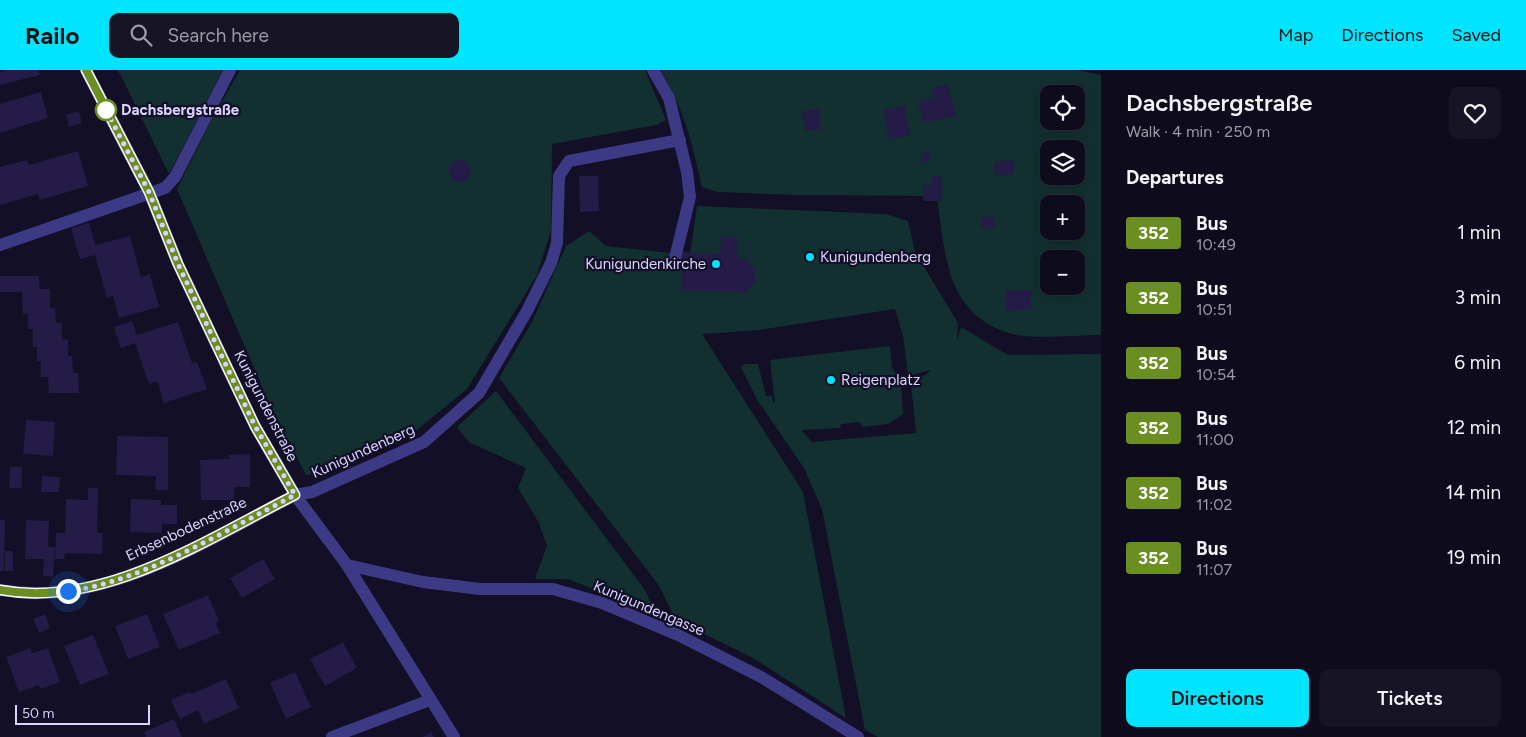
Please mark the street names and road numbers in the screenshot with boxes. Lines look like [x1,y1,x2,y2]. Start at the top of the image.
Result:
street label: Kunigundenstraße [230,347,302,465]
street label: Kunigundenberg [309,420,417,482]
street label: Erbsenbodenstraße [123,493,249,565]
street label: Kunigundengasse [591,576,707,640]

